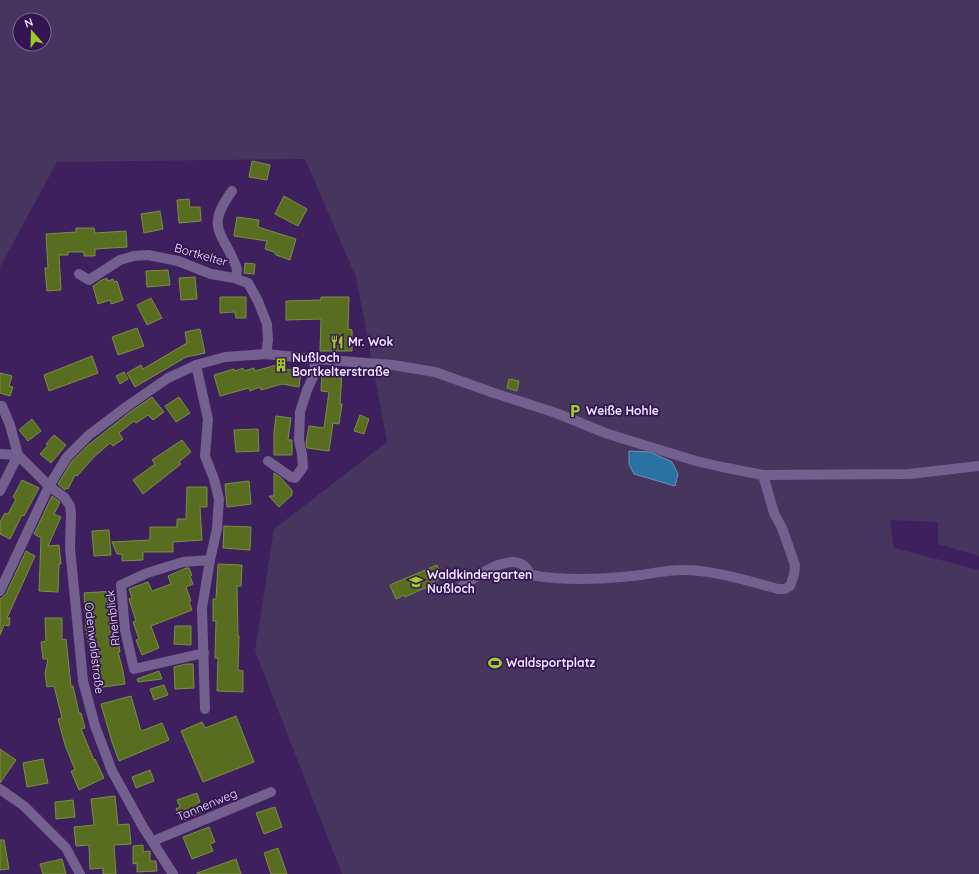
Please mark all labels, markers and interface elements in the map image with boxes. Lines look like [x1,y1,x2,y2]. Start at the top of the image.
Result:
north arrow [12,12,52,52]
text: N [22,15,35,31]
street label: Bortkelter [173,240,230,269]
restaurant icon: Mr. Wok [329,334,345,350]
place label: Mr. Wok [348,334,394,349]
place label: Nußloch Bortkelterstraße [292,350,390,379]
building icon: Nußloch Bortkelterstraße [273,357,289,373]
parking icon: Weiße Hohle [567,403,583,419]
place label: Weiße Hohle [586,403,659,418]
place label: Waldkindergarten Nußloch [427,567,532,596]
school or university icon: Waldkindergarten Nußloch [408,574,424,590]
street label: Rheinblick [102,589,123,647]
street label: Odenwaldstraße [81,601,108,695]
sports icon: Waldsportplatz [487,655,503,671]
place label: Waldsportplatz [506,655,596,670]
street label: Tannenweg [174,785,239,824]

